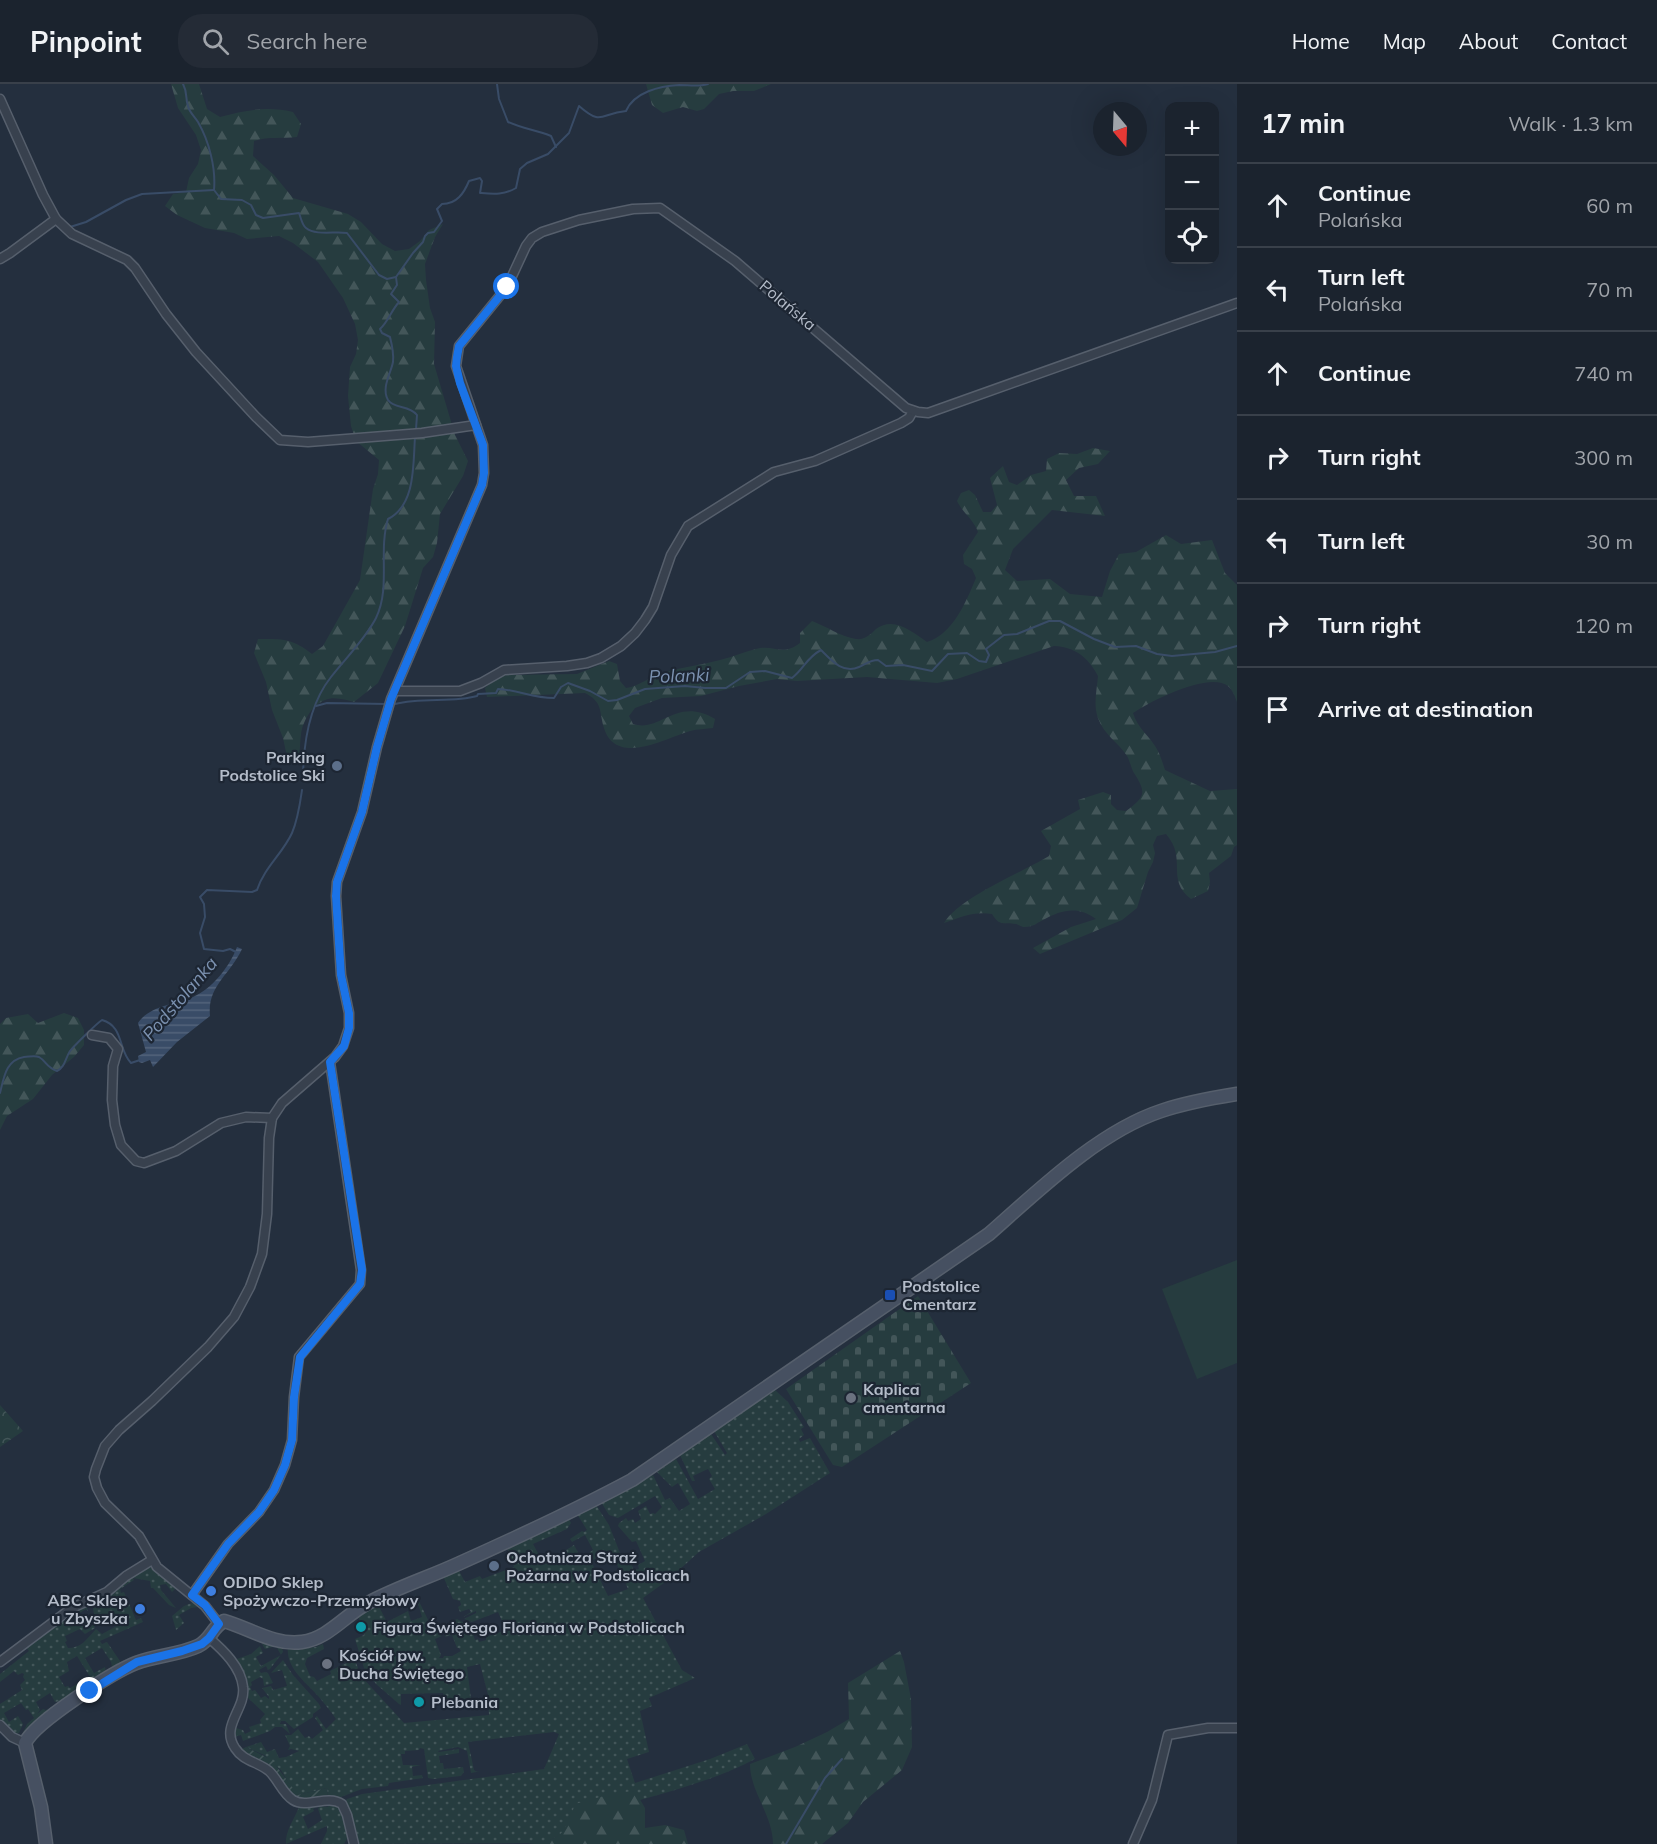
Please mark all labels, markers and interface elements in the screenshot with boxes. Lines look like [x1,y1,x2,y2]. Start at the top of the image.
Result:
search box [178,14,598,68]
text: Pinpoint [30,24,142,59]
icon: search [199,25,232,58]
text: Search here [247,27,368,55]
text: Home [1292,28,1350,54]
text: Map [1383,28,1426,54]
text: About [1459,28,1518,54]
text: Contact [1551,28,1627,54]
north arrow [1093,102,1147,156]
map controls [1165,102,1219,264]
button: + [1165,102,1219,156]
text: 17 min [1261,107,1345,140]
text: Walk · 1.3 km [1508,111,1633,136]
button: − [1165,156,1219,210]
text: Continue [1318,179,1411,207]
icon: ahead [1261,189,1294,222]
text: 60 m [1586,193,1633,218]
text: Polańska [1318,207,1403,232]
button: locate [1165,210,1219,264]
text: Turn left [1318,263,1405,291]
route start [493,273,519,299]
icon: left [1261,273,1294,306]
street label: Polańska [756,276,820,334]
text: 70 m [1586,277,1633,302]
text: Polańska [1318,291,1403,316]
icon: ahead [1261,357,1294,390]
text: Continue [1318,359,1411,387]
text: 740 m [1574,361,1633,386]
icon: right [1261,441,1294,474]
text: Turn right [1318,443,1421,471]
text: 300 m [1574,445,1633,470]
icon: left [1261,525,1294,558]
text: Turn left [1318,527,1405,555]
text: 30 m [1586,529,1633,554]
icon: right [1261,609,1294,642]
text: Turn right [1318,611,1421,639]
text: 120 m [1574,613,1633,638]
water label: Polanki [648,663,710,688]
icon: arrive [1261,693,1294,726]
text: Arrive at destination [1318,695,1533,723]
place label: Parking Podstolice Ski [219,747,325,785]
marker: Parking Podstolice Ski [330,759,344,773]
water label: Podstolanka [137,952,222,1045]
place label: Podstolice Cmentarz [902,1276,980,1314]
marker: Podstolice Cmentarz [883,1288,897,1302]
place label: Kaplica cmentarna [863,1379,946,1417]
marker: Kaplica cmentarna [844,1391,858,1405]
place label: Ochotnicza Straż Pożarna w Podstolicach [506,1547,690,1585]
marker: Ochotnicza Straż Pożarna w Podstolicach [487,1559,501,1573]
place label: ODIDO Sklep Spożywczo-Przemysłowy [223,1572,419,1610]
marker: ODIDO Sklep Spożywczo-Przemysłowy [204,1584,218,1598]
place label: ABC Sklep u Zbyszka [48,1590,128,1628]
marker: ABC Sklep u Zbyszka [133,1602,147,1616]
place label: Figura Świętego Floriana w Podstolicach [373,1617,685,1637]
marker: Figura Świętego Floriana w Podstolicach [354,1620,368,1634]
place label: Kościół pw. Ducha Świętego [339,1645,464,1683]
marker: Kościół pw. Ducha Świętego [320,1657,334,1671]
route end [76,1677,102,1703]
place label: Plebania [431,1692,498,1712]
marker: Plebania [412,1695,426,1709]

